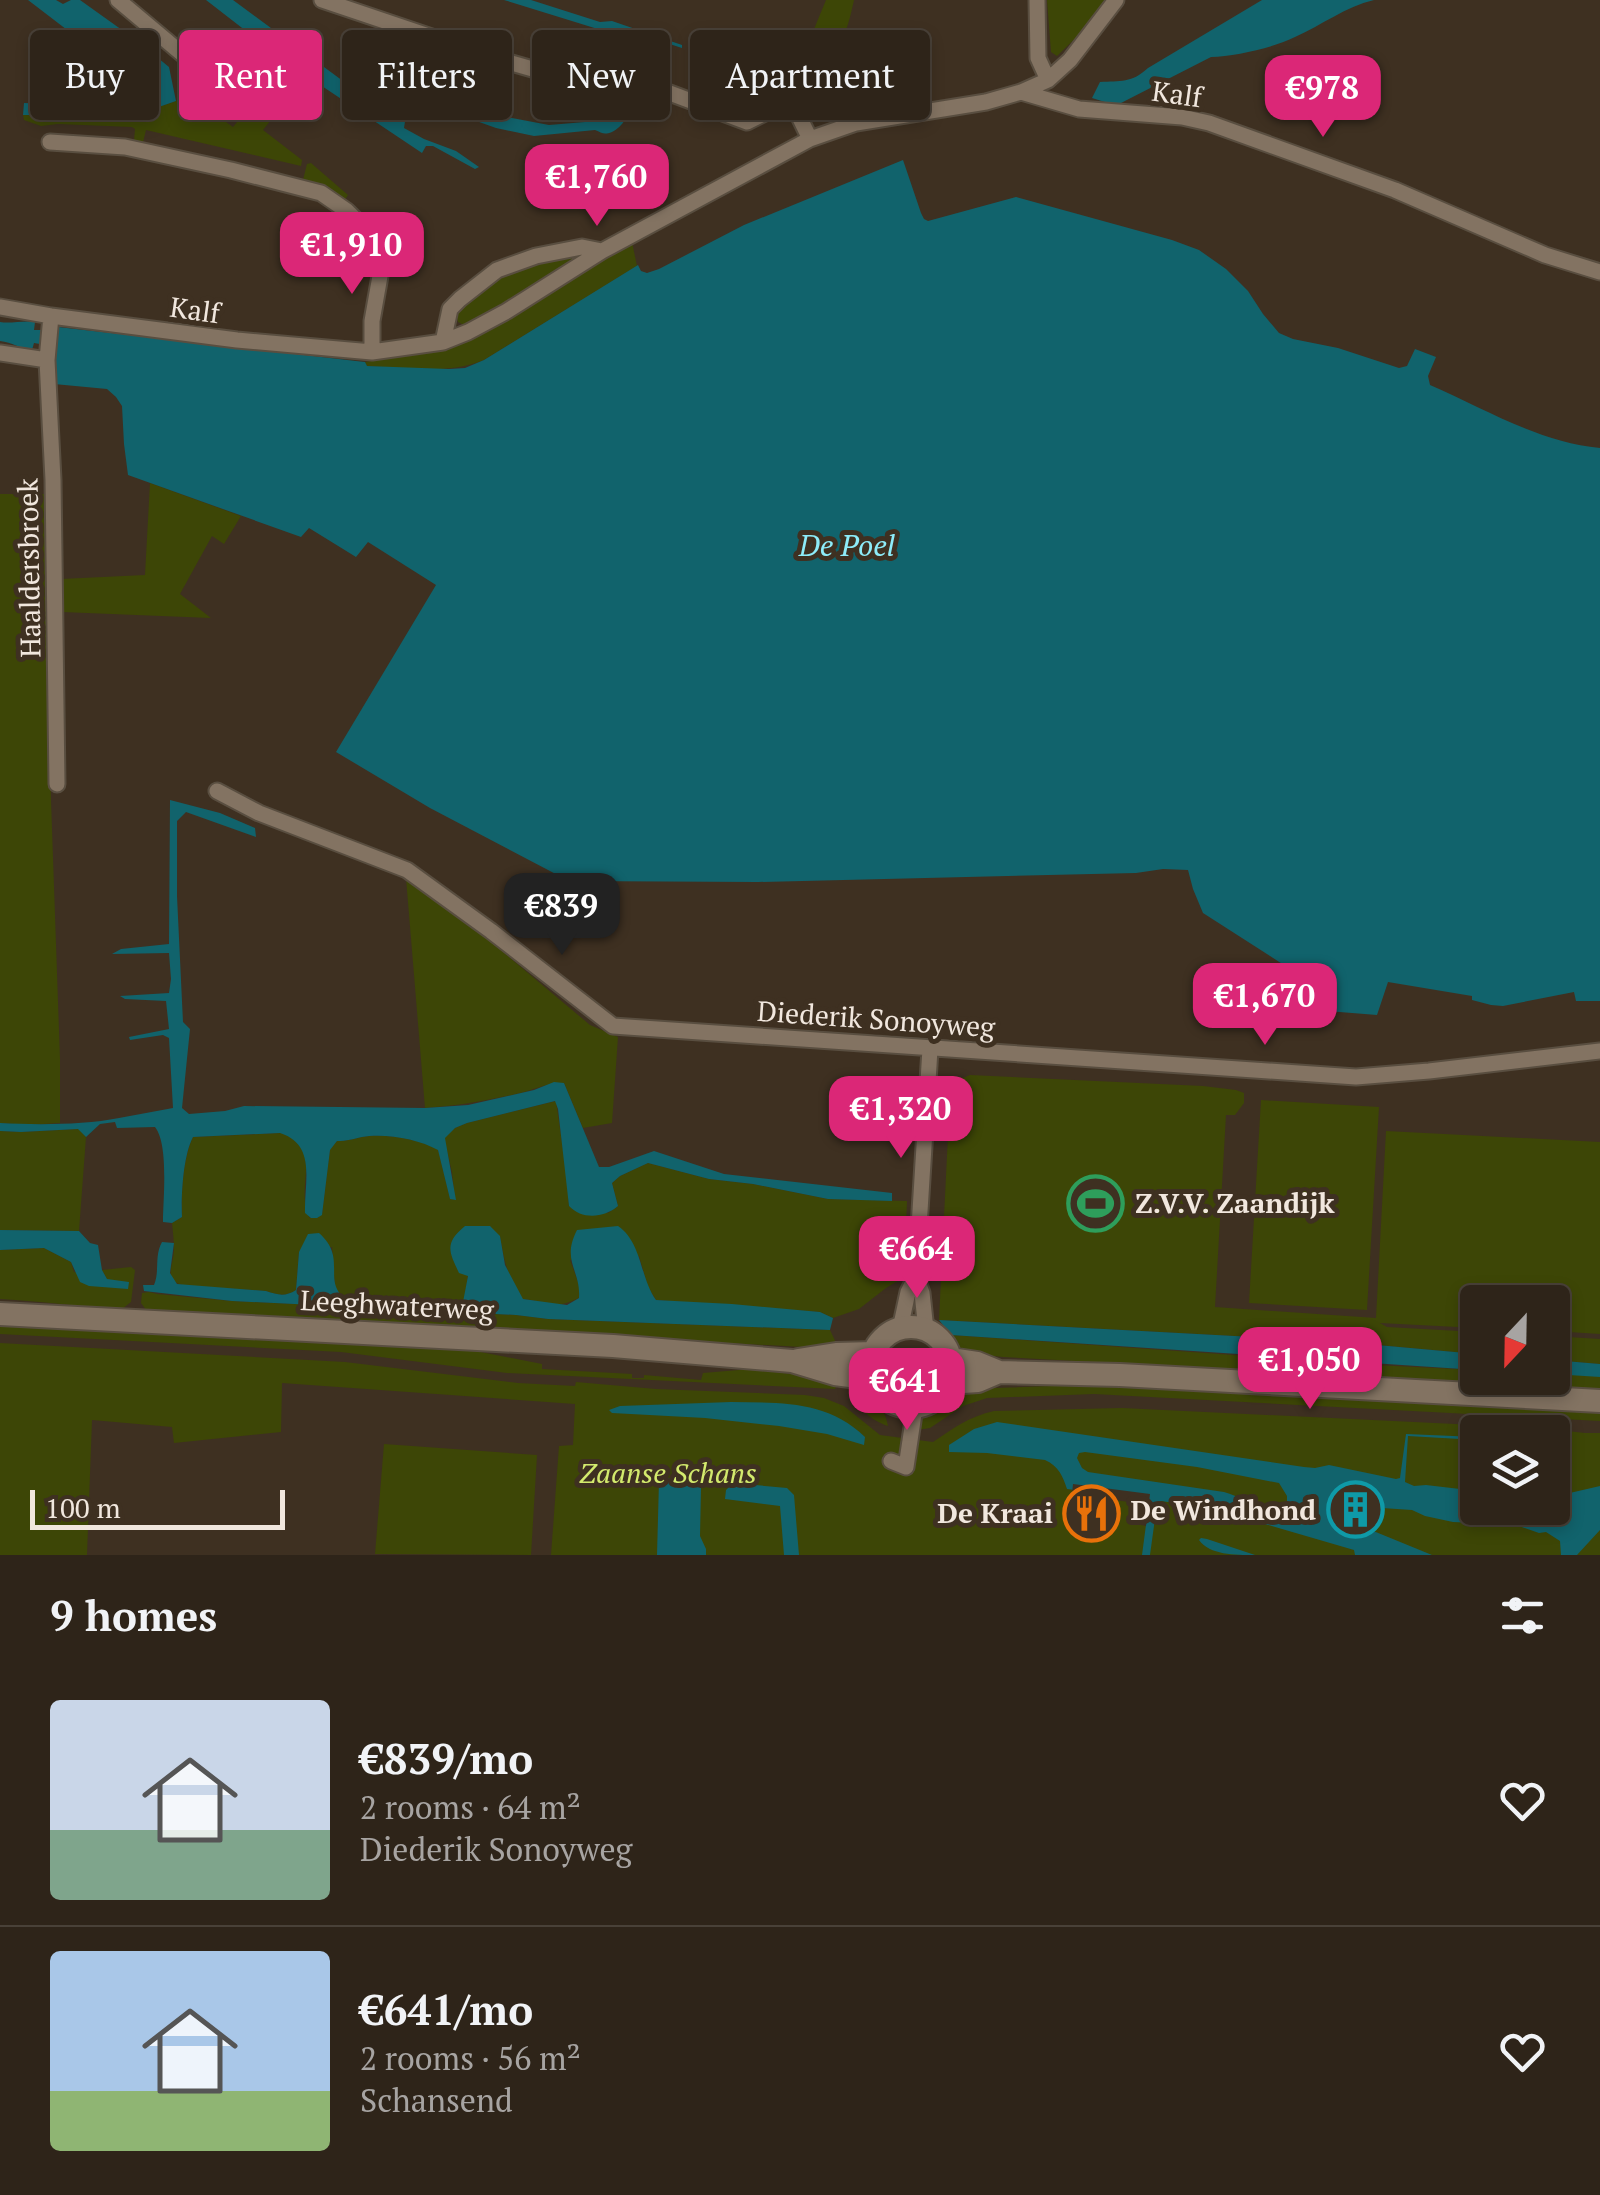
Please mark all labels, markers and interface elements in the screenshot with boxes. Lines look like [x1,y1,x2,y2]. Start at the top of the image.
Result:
chip: Buy [30,30,159,120]
chip: Rent [179,30,322,120]
chip: Filters [342,30,512,120]
chip: New [532,30,670,120]
chip: Apartment [690,30,930,120]
pin: €978 [1264,55,1382,140]
text: €978 [1287,66,1359,108]
street label: Kalf [1150,72,1207,116]
pin: €1,760 [516,144,678,229]
text: €1,760 [547,155,647,197]
pin: €1,910 [271,212,433,297]
text: €1,910 [302,223,402,265]
street label: Kalf [168,288,225,332]
street label: Haaldersbroek [8,477,49,658]
water label: De Poel [798,525,896,565]
pin: €839 [503,873,621,958]
text: €839 [526,884,598,926]
pin: €1,670 [1184,963,1346,1048]
text: €1,670 [1215,974,1315,1016]
street label: Diederik Sonoyweg [756,992,997,1045]
pin: €1,320 [820,1076,982,1161]
text: €1,320 [851,1087,951,1129]
sports icon: Z.V.V. Zaandijk [1066,1173,1126,1233]
place label: Z.V.V. Zaandijk [1135,1184,1335,1221]
pin: €664 [858,1216,976,1301]
text: €664 [881,1227,953,1269]
street label: Leeghwaterweg [299,1281,496,1328]
north arrow [1460,1285,1570,1395]
map controls [1460,1285,1570,1525]
pin: €1,050 [1229,1327,1391,1412]
text: €1,050 [1260,1338,1360,1380]
pin: €641 [848,1348,966,1433]
text: €641 [871,1359,943,1401]
button: layers [1460,1415,1570,1525]
park label: Zaanse Schans [579,1454,757,1491]
building icon: De Windhond [1325,1480,1385,1540]
restaurant icon: De Kraai [1062,1483,1122,1543]
scale bar [30,1485,285,1530]
text: 100 m [45,1489,121,1526]
place label: De Windhond [1130,1491,1316,1528]
place label: De Kraai [937,1494,1053,1531]
text: 9 homes [50,1587,217,1643]
icon: filters [1495,1588,1550,1643]
text: €839/mo [360,1730,533,1786]
icon: home [130,1740,250,1860]
icon: heart [1495,1773,1550,1828]
text: 2 rooms · 64 m² [360,1786,581,1828]
text: Diederik Sonoyweg [360,1828,632,1870]
text: €641/mo [360,1981,533,2037]
icon: home [130,1991,250,2111]
icon: heart [1495,2024,1550,2079]
text: 2 rooms · 56 m² [360,2037,581,2079]
text: Schansend [360,2079,513,2121]

